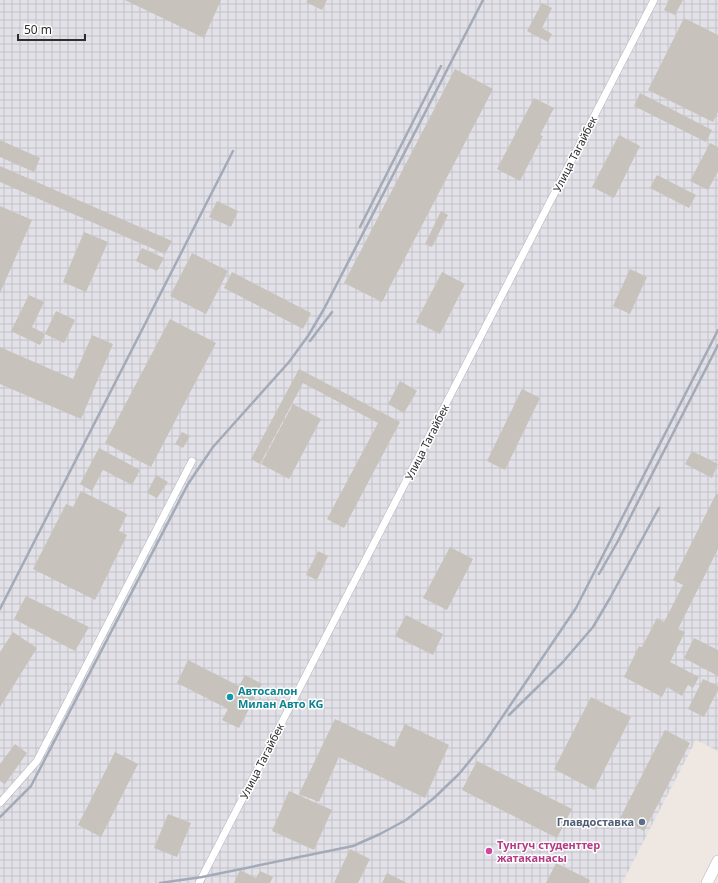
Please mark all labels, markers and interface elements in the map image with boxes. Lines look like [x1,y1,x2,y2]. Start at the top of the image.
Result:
scale bar [18,16,85,42]
text: 50 m [24,21,52,38]
street label: Улица Тагайбек [549,113,600,194]
street label: Улица Тагайбек [401,401,452,482]
place label: Автосалон Милан Авто KG [238,683,324,711]
marker: Автосалон Милан Авто KG [225,692,235,702]
street label: Улица Тагайбек [236,720,287,801]
place label: Главдоставка [557,814,634,829]
marker: Главдоставка [637,817,647,827]
place label: Тунгуч студенттер жатаканасы [497,837,600,865]
marker: Тунгуч студенттер жатаканасы [484,846,494,856]

